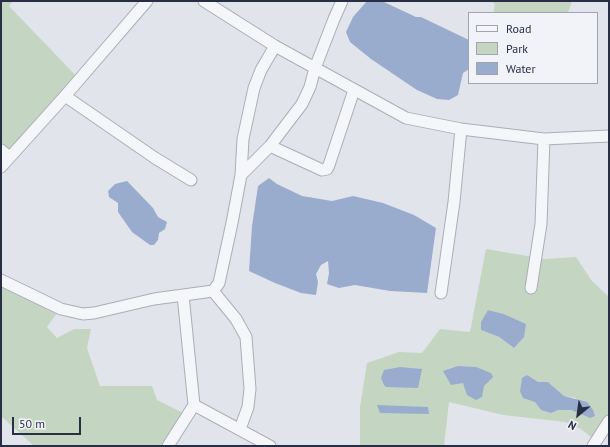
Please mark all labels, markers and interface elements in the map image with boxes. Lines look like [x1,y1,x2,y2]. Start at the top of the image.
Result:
legend [468,12,598,84]
text: Road [506,21,531,36]
text: Park [506,41,528,56]
text: Water [506,61,536,76]
north arrow [558,395,598,435]
scale bar [14,409,83,435]
text: 50 m [19,416,45,431]
text: N [566,418,579,433]

